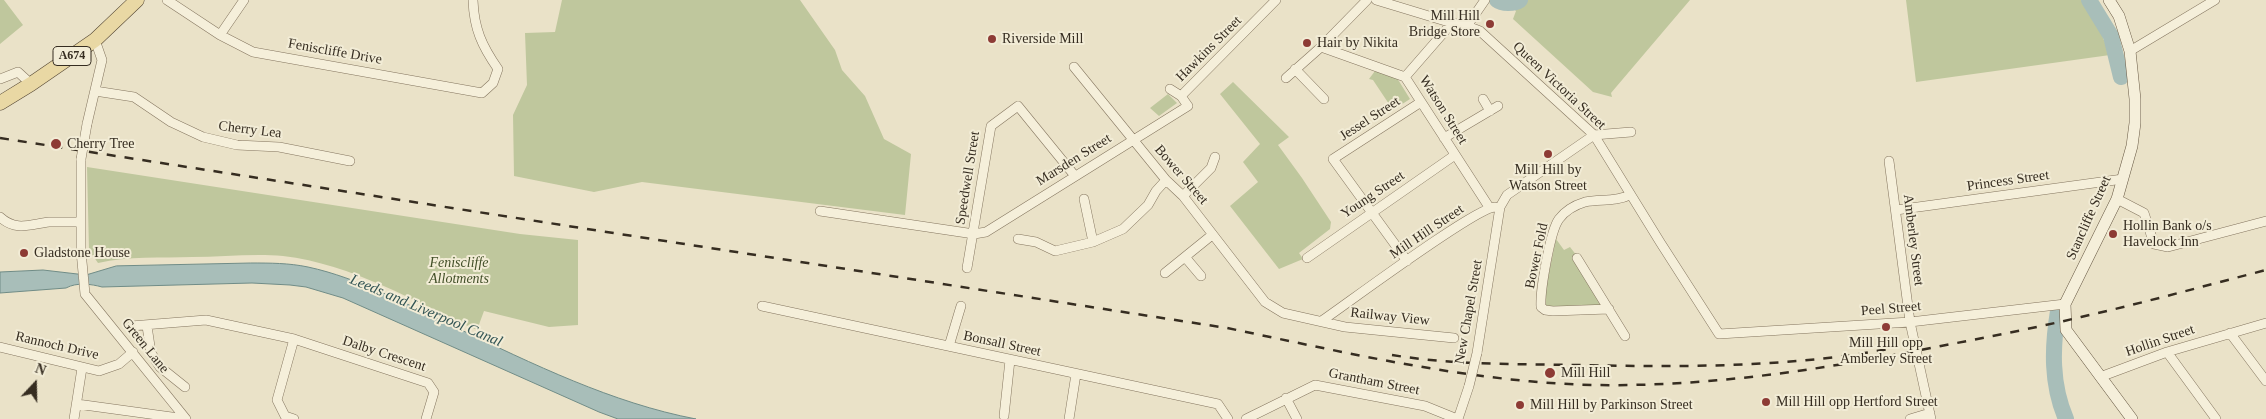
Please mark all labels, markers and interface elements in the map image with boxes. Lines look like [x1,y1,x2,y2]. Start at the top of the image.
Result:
place label: Mill Hill Bridge Store [1409,8,1480,40]
street label: Hawkins Street [1173,13,1245,85]
marker: Mill Hill Bridge Store [1484,18,1496,30]
place label: Riverside Mill [1002,31,1083,47]
marker: Riverside Mill [986,33,998,45]
street label: Feniscliffe Drive [287,35,383,69]
place label: Hair by Nikita [1317,35,1398,51]
marker: Hair by Nikita [1301,37,1313,49]
street label: Queen Victoria Street [1509,39,1609,133]
road number: A674 [53,46,91,66]
street label: Watson Street [1415,73,1471,147]
street label: Jessel Street [1337,93,1403,145]
street label: Cherry Lea [218,118,282,142]
street label: Speedwell Street [952,130,984,226]
street label: Marsden Street [1033,130,1115,190]
place label: Cherry Tree [67,136,135,152]
marker: Cherry Tree [49,137,63,151]
street label: Bower Street [1151,142,1211,208]
marker: Mill Hill by Watson Street [1542,148,1554,160]
place label: Mill Hill by Watson Street [1509,162,1587,194]
street label: Princess Street [1966,167,2050,195]
street label: Young Street [1338,168,1408,222]
street label: Stancliffe Street [2063,173,2115,263]
street label: Amberley Street [1899,193,1927,287]
street label: Mill Hill Street [1387,201,1467,263]
place label: Hollin Bank o/s Havelock Inn [2123,218,2212,250]
street label: Bower Fold [1522,222,1552,290]
marker: Hollin Bank o/s Havelock Inn [2107,228,2119,240]
place label: Gladstone House [34,245,130,261]
marker: Gladstone House [18,247,30,259]
park label: Feniscliffe Allotments [429,255,489,288]
street label: New Chapel Street [1452,258,1486,366]
water label: Leeds and Liverpool Canal [347,271,505,351]
street label: Peel Street [1860,298,1922,320]
street label: Railway View [1350,304,1430,330]
street label: Green Lane [118,315,172,377]
marker: Mill Hill opp Amberley Street [1880,321,1892,333]
street label: Hollin Street [2123,321,2197,361]
street label: Rannoch Drive [14,328,100,364]
street label: Bonsall Street [962,328,1042,360]
street label: Dalby Crescent [340,333,428,375]
place label: Mill Hill opp Amberley Street [1840,335,1932,368]
north arrow [10,359,60,409]
text: N [33,361,48,378]
street label: Grantham Street [1327,365,1421,399]
place label: Mill Hill [1561,365,1610,381]
marker: Mill Hill [1543,366,1557,380]
place label: Mill Hill opp Hertford Street [1776,394,1938,410]
marker: Mill Hill opp Hertford Street [1760,396,1772,408]
place label: Mill Hill by Parkinson Street [1530,397,1693,413]
marker: Mill Hill by Parkinson Street [1514,399,1526,411]

